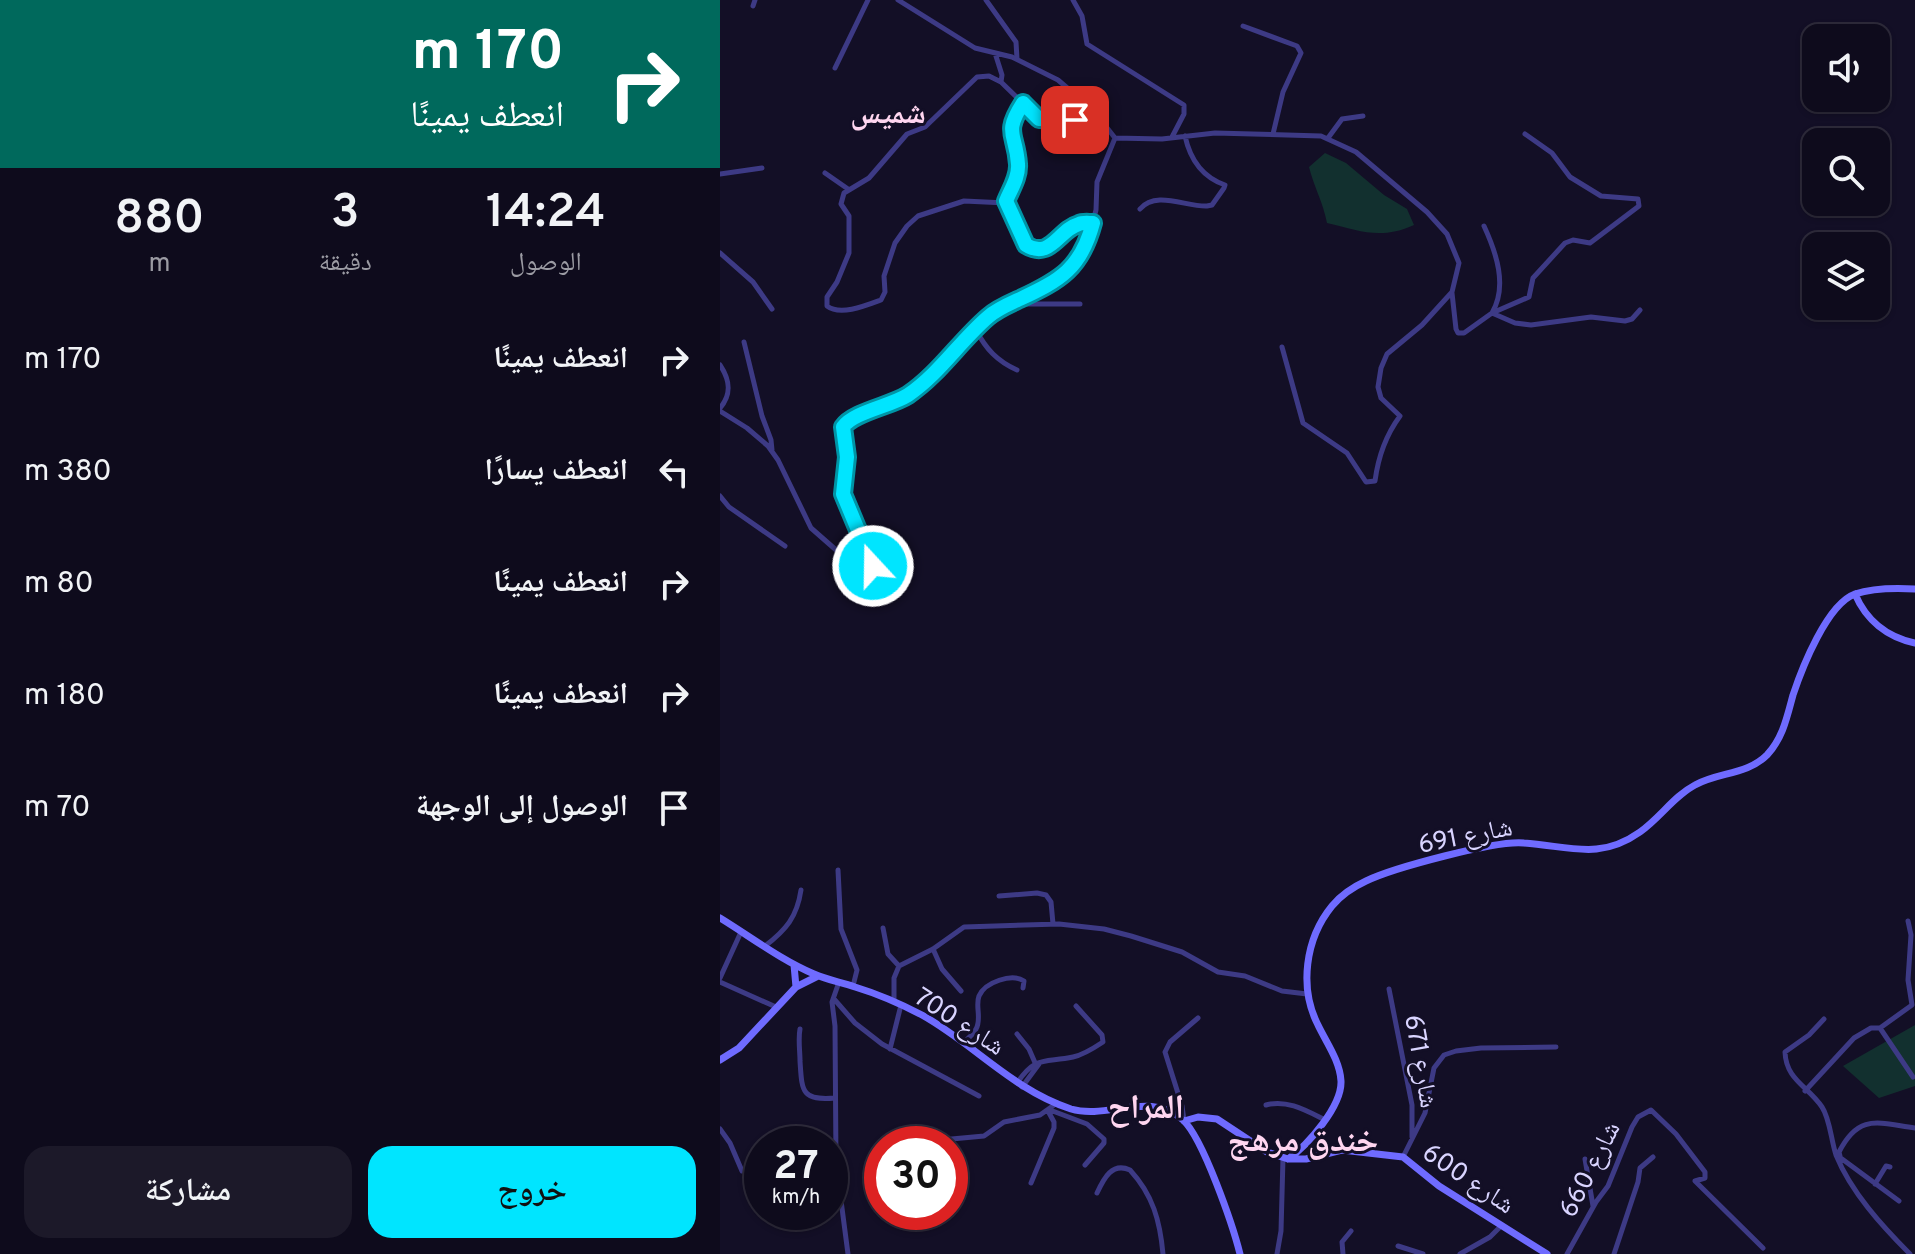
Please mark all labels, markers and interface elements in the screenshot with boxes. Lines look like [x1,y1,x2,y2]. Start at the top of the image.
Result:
text: 170 m [412,19,564,89]
map controls [1802,24,1890,320]
button: sound [1802,24,1890,112]
icon: right [592,32,696,136]
pin [1041,86,1109,154]
text: انعطف يمينًا [410,94,564,140]
district label: شميس [850,97,926,134]
icon: arrive [1053,98,1097,142]
button: search [1802,128,1890,216]
text: 3 [331,184,360,244]
text: 14:24 [486,184,606,244]
text: 880 [114,190,205,250]
button: layers [1802,232,1890,320]
text: دقيقة [319,247,372,280]
text: الوصول [510,247,582,280]
text: m [148,248,170,281]
icon: right [652,338,696,382]
text: انعطف يمينًا [493,341,628,378]
text: 170 m [24,342,102,379]
icon: left [652,450,696,494]
text: انعطف يسارًا [484,453,628,490]
text: 380 m [24,454,112,491]
position arrow [831,524,915,608]
icon: right [652,562,696,606]
text: انعطف يمينًا [493,565,628,602]
text: 80 m [24,566,94,603]
icon: right [652,674,696,718]
text: انعطف يمينًا [493,677,628,714]
text: 180 m [24,678,105,715]
icon: arrive [652,786,696,830]
text: الوصول إلى الوجهة [416,789,628,826]
text: 70 m [24,790,91,827]
street label: شارع 691 [1416,812,1515,863]
street label: شارع 700 [907,982,1010,1065]
street label: شارع 671 [1395,1012,1444,1111]
district label: المراح [1108,1088,1184,1131]
street label: شارع 660 [1553,1117,1629,1224]
district label: خندق مرهج [1228,1121,1378,1164]
speed limit sign: 30 [864,1126,968,1230]
street label: شارع 600 [1415,1137,1520,1223]
text: 27 [773,1143,819,1193]
button: مشاركة [24,1146,352,1238]
button: خروج [368,1146,696,1238]
text: km/h [772,1185,820,1211]

